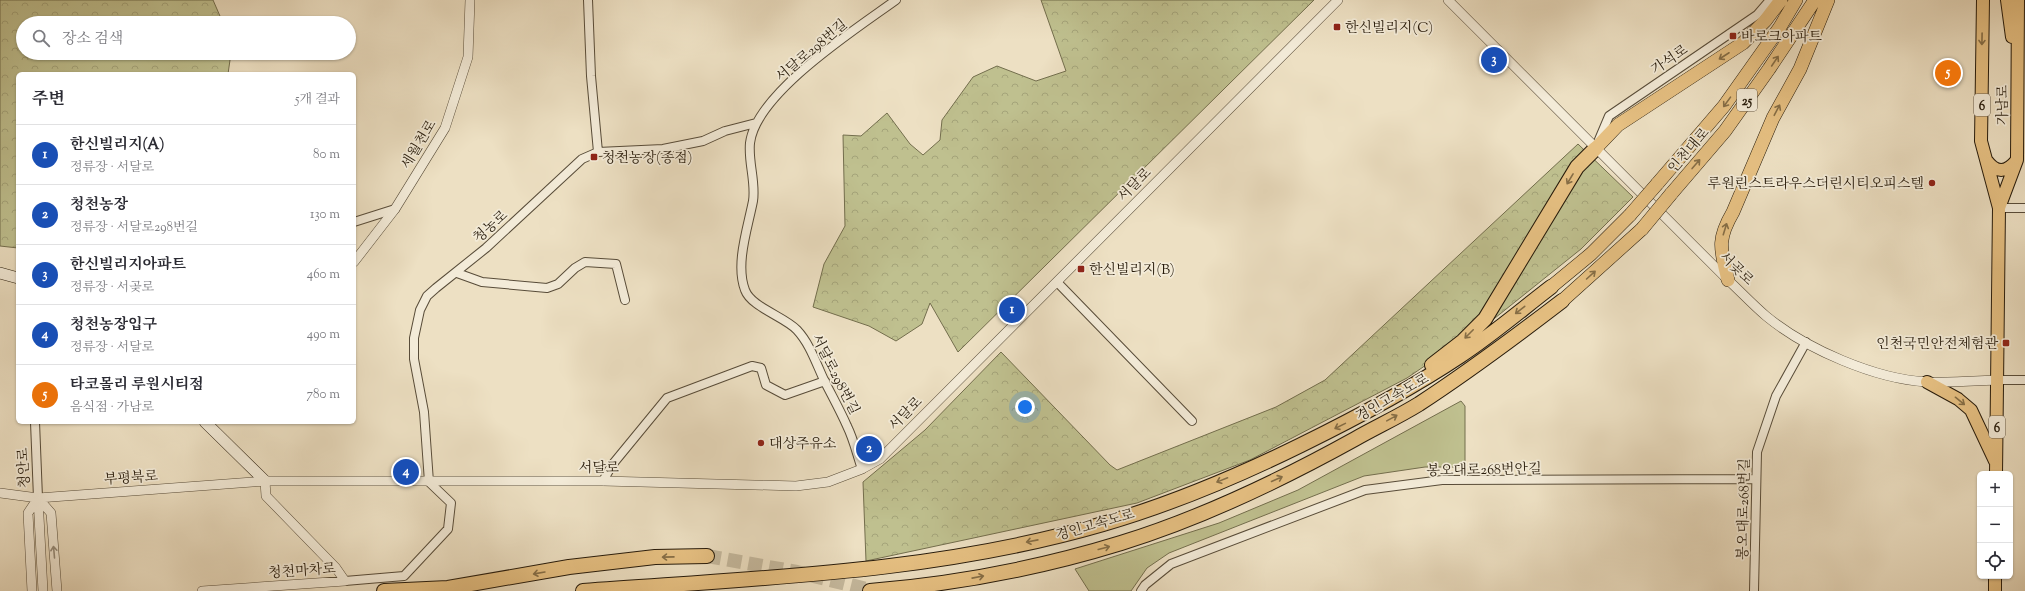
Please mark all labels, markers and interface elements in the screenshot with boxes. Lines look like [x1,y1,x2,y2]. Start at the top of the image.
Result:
search box [16,16,356,60]
street label: 서달로298번길 [772,16,852,87]
place label: 한신빌리지(C) [1345,19,1433,39]
marker: 한신빌리지(C) [1332,22,1342,32]
icon: search [30,27,52,49]
place label: 바로크아파트 [1741,28,1823,48]
text: 장소 검색 [62,29,123,50]
marker: 바로크아파트 [1728,31,1738,41]
one-way arrow [1979,32,1986,45]
street label: 가석로 [1648,41,1693,80]
pin: 3 [1481,45,1507,75]
one-way arrow [1718,52,1729,60]
one-way arrow [1771,55,1779,67]
pin: 5 [1935,58,1961,88]
street label: 가남로 [1994,84,2014,125]
text: 주변 [32,88,65,112]
road number: 25 [1737,89,1757,111]
text: 5개 결과 [295,91,340,109]
road number: 6 [1974,94,1990,116]
one-way arrow [1723,96,1731,107]
one-way arrow [1774,105,1782,117]
street label: 세월천로 [397,116,442,173]
street label: 인천대로 [1664,124,1715,178]
text: 한신빌리지(A) [70,135,164,156]
text: 1 [43,146,47,164]
text: 80 m [313,146,340,164]
place label: 청천농장(종점) [602,149,692,169]
marker: 청천농장(종점) [589,152,599,162]
text: 정류장 · 서달로 [70,159,154,177]
one-way arrow [1691,159,1700,170]
street label: 서달로 [1114,164,1157,207]
one-way arrow [1566,173,1574,184]
place label: 루원린스트라우스더린시티오피스텔 [1708,175,1924,195]
marker: 루원린스트라우스더린시티오피스텔 [1927,178,1937,188]
text: 청천농장 [70,195,128,216]
text: 2 [42,206,48,224]
text: 130 m [310,206,340,224]
street label: 청농로 [470,206,513,248]
text: 정류장 · 서달로298번길 [70,219,198,237]
one-way arrow [1722,223,1729,236]
street label: 서곶로 [1714,248,1757,291]
text: 한신빌리지아파트 [70,255,186,276]
place label: 한신빌리지(B) [1089,261,1175,281]
marker: 한신빌리지(B) [1076,264,1086,274]
text: 3 [42,266,48,284]
text: 460 m [307,266,340,284]
one-way arrow [1585,270,1596,279]
text: 정류장 · 서곶로 [70,279,154,297]
pin: 1 [999,295,1025,325]
one-way arrow [1515,306,1526,315]
text: 청천농장입구 [70,315,157,336]
text: 4 [42,326,48,344]
text: 490 m [307,326,340,344]
one-way arrow [1464,329,1474,339]
street label: 서달로298번길 [805,331,863,419]
place label: 인천국민안전체험관 [1876,335,1998,355]
marker: 인천국민안전체험관 [2001,338,2011,348]
text: 정류장 · 서달로 [70,339,154,357]
street label: 경인고속도로 [1353,370,1434,428]
text: 타코몰리 루원시티점 [70,375,204,396]
text: 5 [43,386,47,404]
text: 780 m [307,386,340,404]
street label: 서달로 [885,393,928,436]
your location [1015,397,1035,417]
one-way arrow [1955,397,1966,406]
text: 음식점 · 가남로 [70,399,154,417]
one-way arrow [1386,414,1398,422]
road number: 6 [1989,416,2005,438]
one-way arrow [1335,423,1347,430]
pin: 2 [856,434,882,464]
place label: 대상주유소 [769,435,837,455]
marker: 대상주유소 [756,438,766,448]
street label: 청안로 [14,447,36,489]
pin: 4 [393,457,419,487]
street label: 봉오대로268번길 [1734,458,1756,560]
street label: 서달로 [579,459,620,479]
street label: 봉오대로268번안길 [1426,460,1542,482]
street label: 부평북로 [103,467,159,491]
map controls [1977,471,2013,579]
button: + [1977,471,2013,507]
one-way arrow [1271,475,1283,483]
one-way arrow [1217,477,1229,485]
street label: 경인고속도로 [1054,505,1138,547]
button: − [1977,507,2013,543]
one-way arrow [1026,537,1039,545]
one-way arrow [1097,543,1110,551]
button: locate [1977,543,2013,579]
one-way arrow [50,546,57,559]
one-way arrow [662,553,675,561]
street label: 청천마차로 [268,560,337,584]
one-way arrow [533,569,546,577]
one-way arrow [971,573,984,581]

